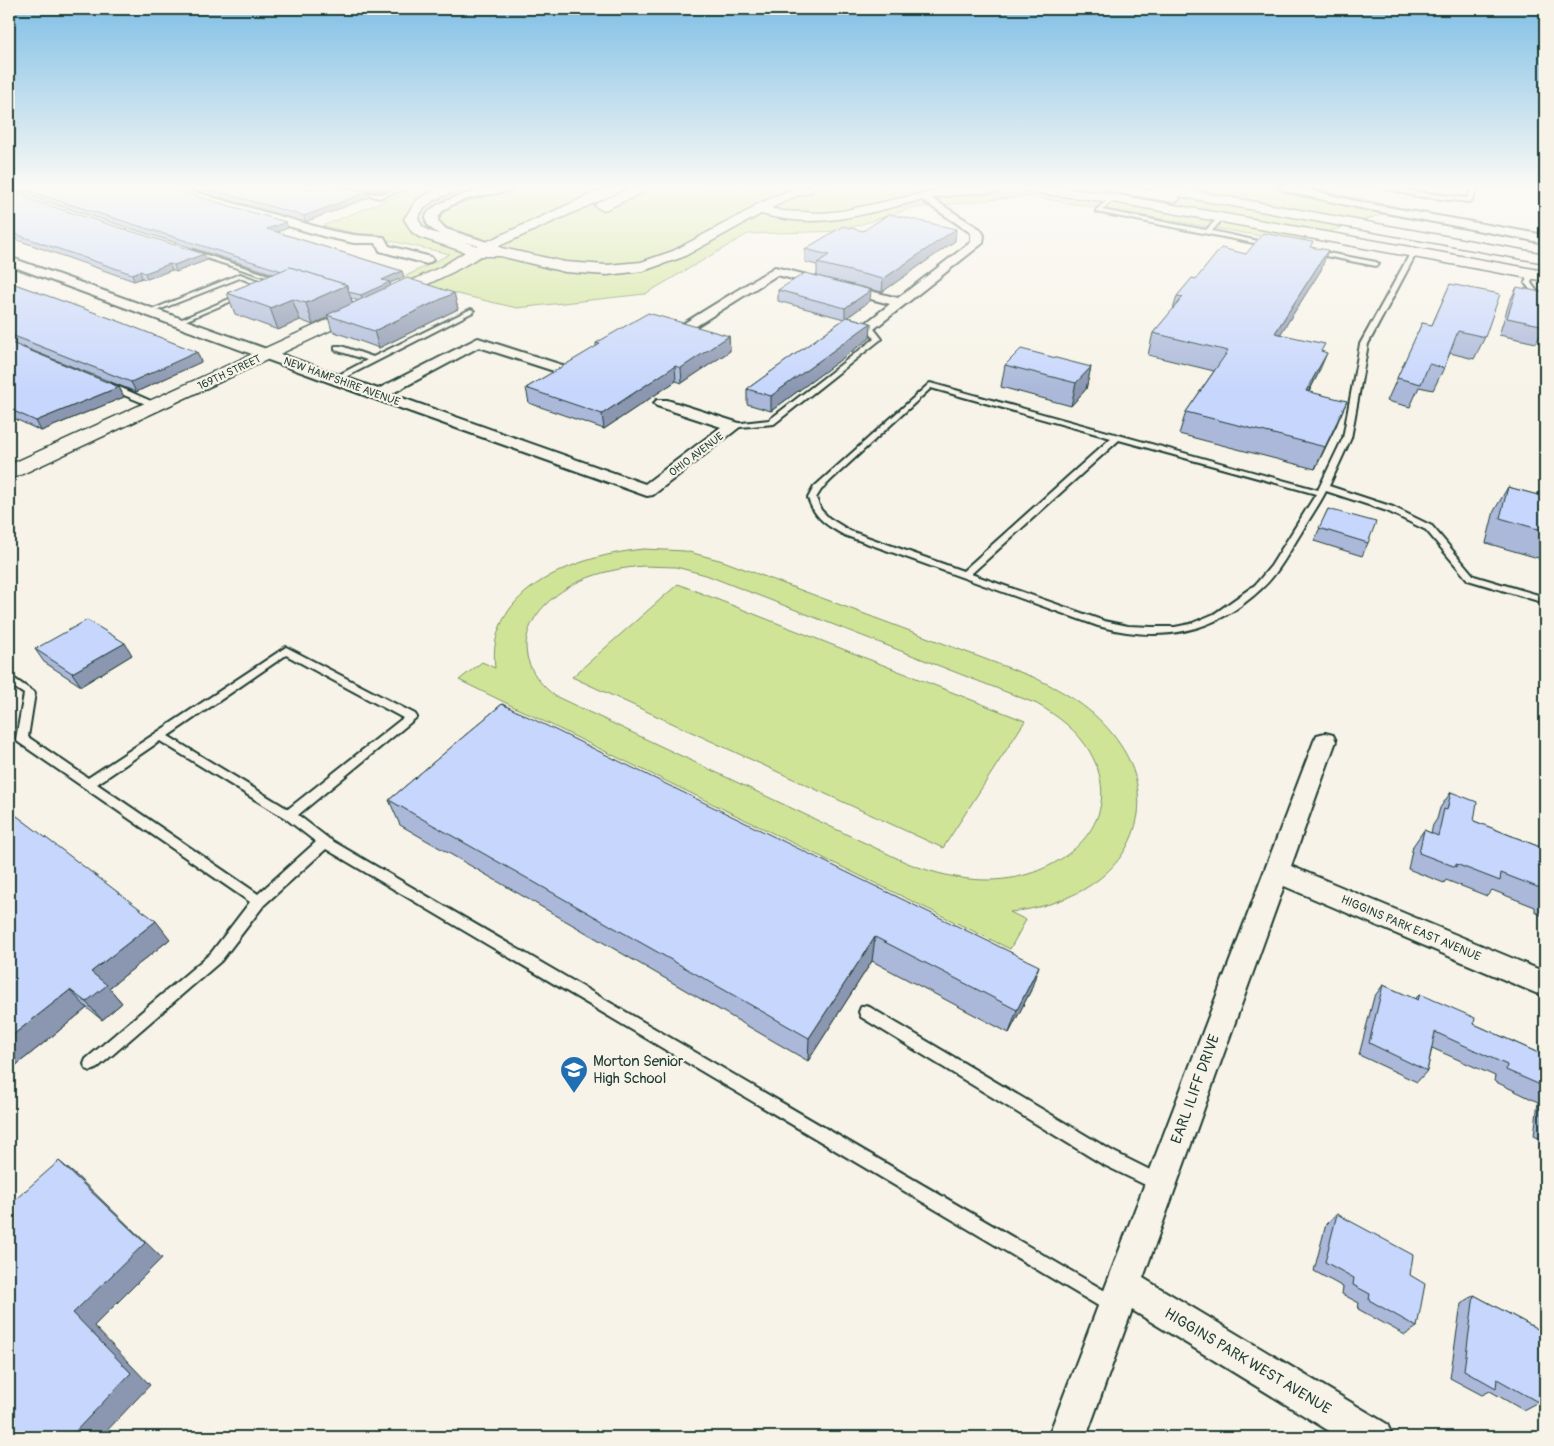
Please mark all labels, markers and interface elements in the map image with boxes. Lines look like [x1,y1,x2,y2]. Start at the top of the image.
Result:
street label: 169TH STREET [196,352,263,393]
street label: NEW HAMPSHIRE AVENUE [282,354,402,409]
street label: OHIO AVENUE [666,429,726,479]
street label: HIGGINS PARK EAST AVENUE [1339,892,1483,965]
street label: EARL ILIFF DRIVE [1167,1032,1224,1147]
place label: Morton Senior High School [593,1052,684,1088]
school or university icon: Morton Senior High School [559,1055,589,1094]
street label: HIGGINS PARK WEST AVENUE [1161,1304,1335,1419]

